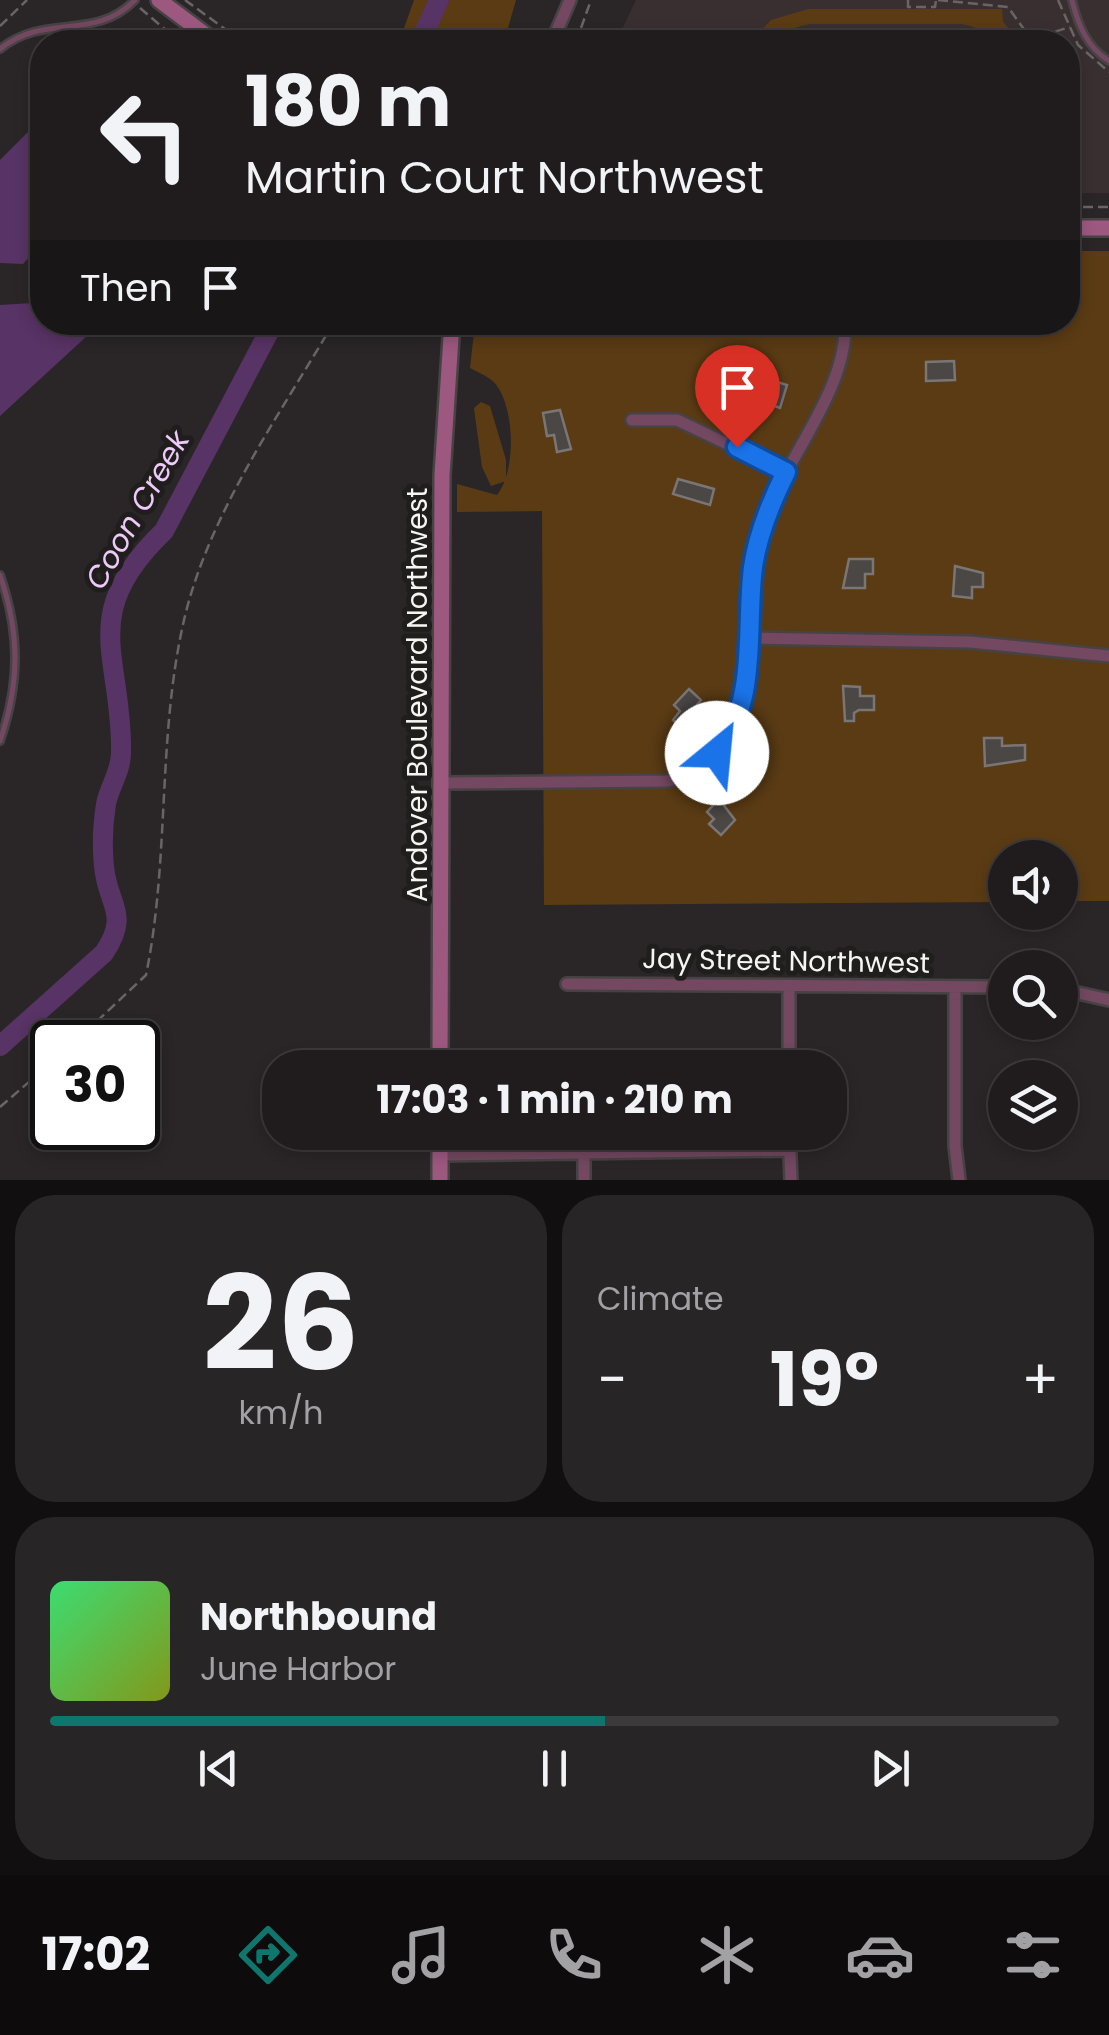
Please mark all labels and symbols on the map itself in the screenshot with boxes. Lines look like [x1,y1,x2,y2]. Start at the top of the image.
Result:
pin [695,345,780,448]
water label: Coon Creek [74,421,201,597]
street label: Andover Boulevard Northwest [398,488,437,902]
position arrow [665,701,769,805]
street label: Jay Street Northwest [642,939,930,983]
speed limit sign: 30 [30,1020,160,1150]

